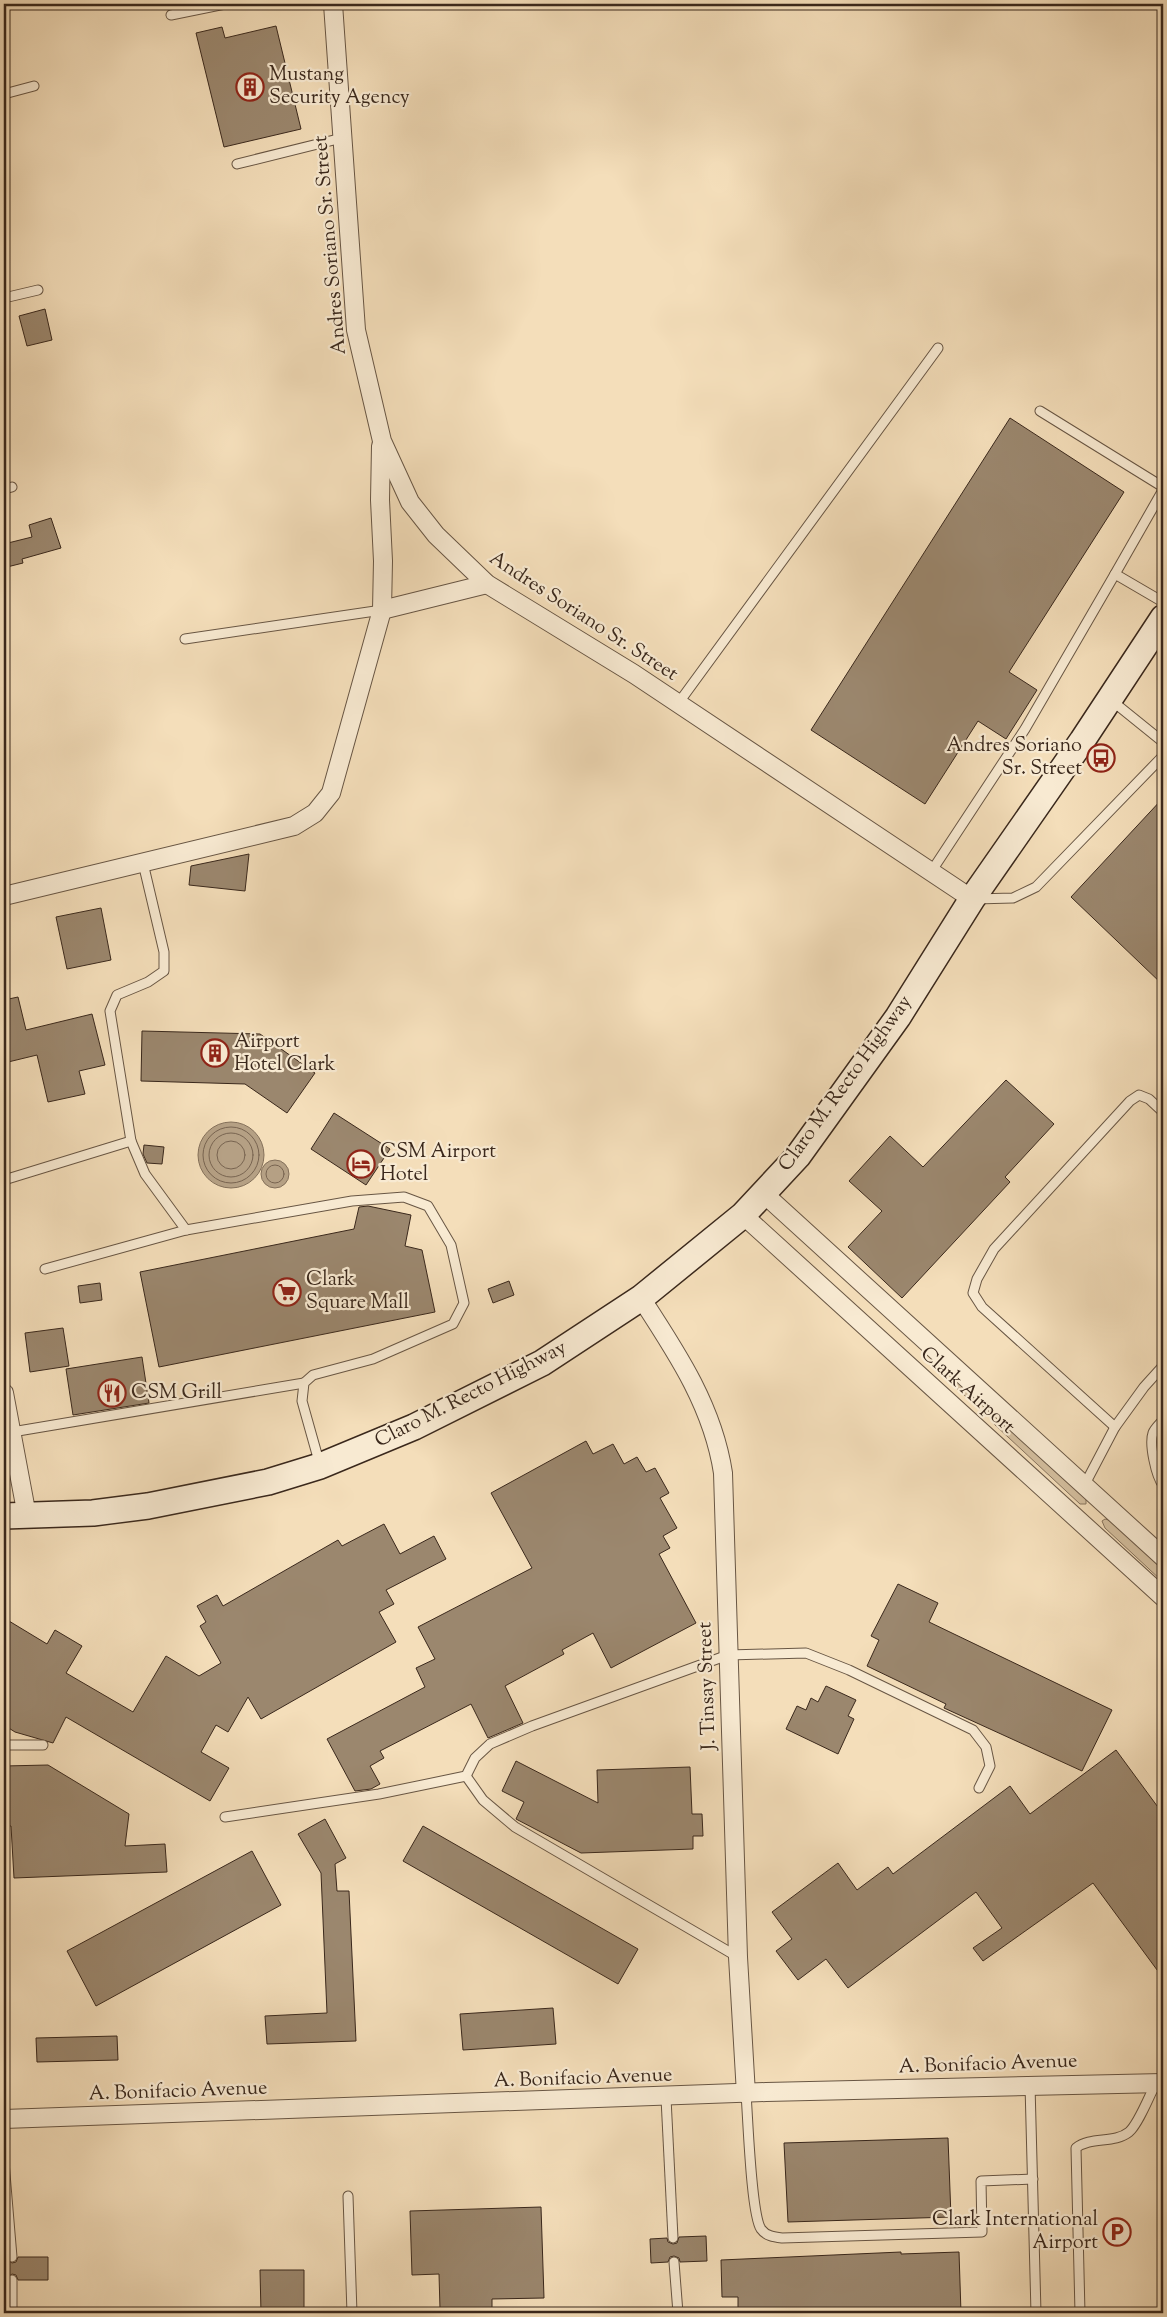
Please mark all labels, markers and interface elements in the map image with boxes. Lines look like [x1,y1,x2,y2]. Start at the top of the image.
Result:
place label: Mustang Security Agency [269,61,410,113]
building icon: Mustang Security Agency [235,72,265,102]
street label: Andres Soriano Sr. Street [307,134,355,356]
street label: Andres Soriano Sr. Street [483,545,683,689]
place label: Andres Soriano Sr. Street [946,732,1082,784]
bus stop icon: Andres Soriano Sr. Street [1086,743,1116,773]
street label: Claro M. Recto Highway [772,990,920,1178]
place label: Airport Hotel Clark [234,1028,336,1080]
building icon: Airport Hotel Clark [200,1038,230,1068]
place label: CSM Airport Hotel [380,1138,496,1190]
hotel icon: CSM Airport Hotel [346,1149,376,1179]
place label: Clark Square Mall [306,1266,410,1318]
supermarket icon: Clark Square Mall [272,1277,302,1307]
street label: Claro M. Recto Highway [370,1334,572,1456]
street label: Clark Airport [913,1340,1021,1442]
restaurant icon: CSM Grill [97,1378,127,1408]
place label: CSM Grill [131,1379,223,1408]
street label: J. Tinsay Street [691,1621,725,1752]
street label: A. Bonifacio Avenue [898,2047,1078,2083]
street label: A. Bonifacio Avenue [493,2061,673,2097]
street label: A. Bonifacio Avenue [88,2074,268,2110]
place label: Clark International Airport [932,2206,1098,2258]
parking icon: Clark International Airport [1102,2217,1132,2247]

